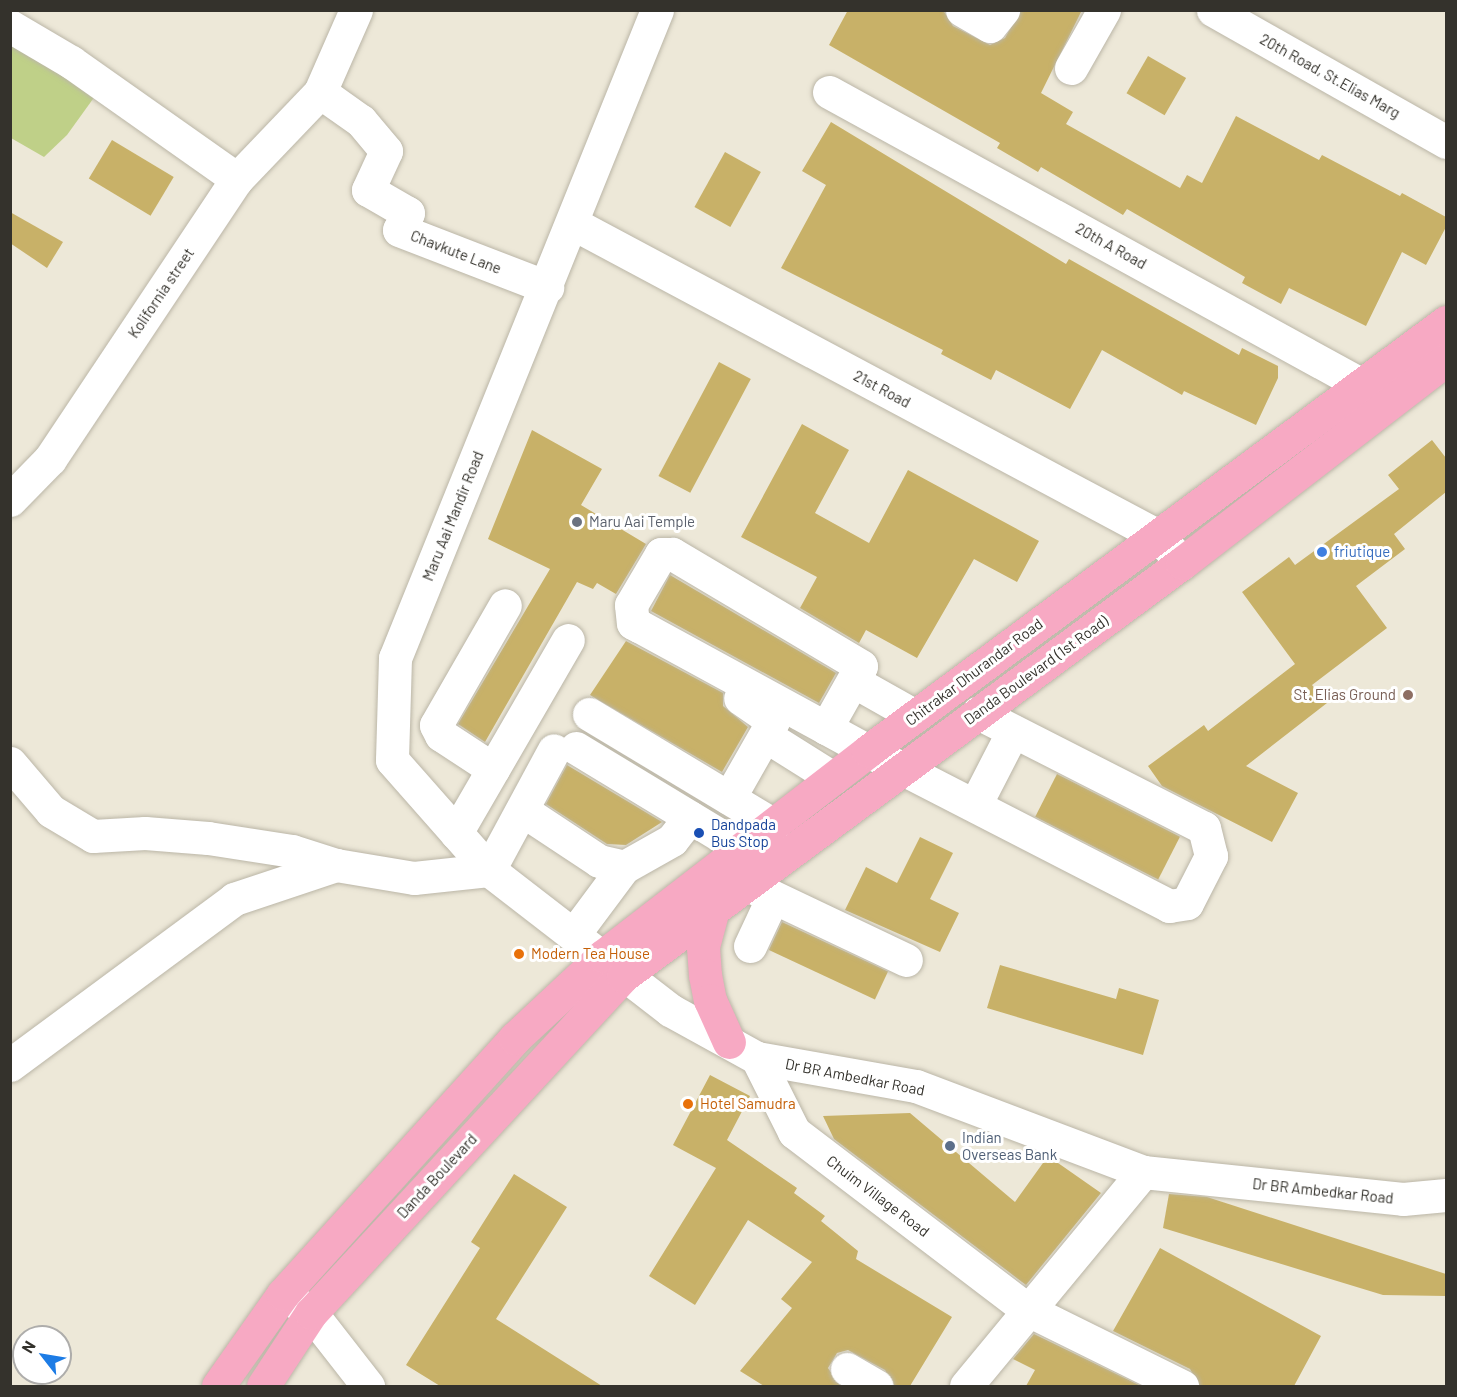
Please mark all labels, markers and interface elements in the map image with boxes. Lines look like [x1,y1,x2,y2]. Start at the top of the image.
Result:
street label: 20th Road, St.Elias Marg [1257,30,1403,122]
street label: 20th A Road [1072,219,1150,273]
street label: Chavkute Lane [408,226,504,278]
street label: Kolifornia street [124,245,198,341]
street label: 21st Road [850,367,914,411]
street label: Maru Aai Mandir Road [419,448,487,584]
place label: Maru Aai Temple [589,513,695,531]
marker: Maru Aai Temple [570,515,584,529]
place label: friutique [1334,543,1390,561]
marker: friutique [1315,545,1329,559]
street label: Danda Boulevard (1st Road) [960,612,1112,728]
street label: Chitrakar Dhurandar Road [902,615,1046,729]
place label: St. Elias Ground [1293,686,1396,704]
marker: St. Elias Ground [1401,688,1415,702]
place label: Dandpada Bus Stop [711,815,776,850]
marker: Dandpada Bus Stop [692,826,706,840]
place label: Modern Tea House [531,945,650,963]
marker: Modern Tea House [512,947,526,961]
street label: Dr BR Ambedkar Road [784,1055,926,1099]
place label: Hotel Samudra [700,1095,796,1113]
marker: Hotel Samudra [681,1097,695,1111]
place label: Indian Overseas Bank [962,1128,1057,1163]
street label: Danda Boulevard [393,1130,481,1222]
marker: Indian Overseas Bank [943,1139,957,1153]
street label: Chuim Village Road [823,1152,933,1240]
street label: Dr BR Ambedkar Road [1252,1175,1394,1207]
north arrow [12,1325,72,1385]
text: N [17,1337,39,1356]

